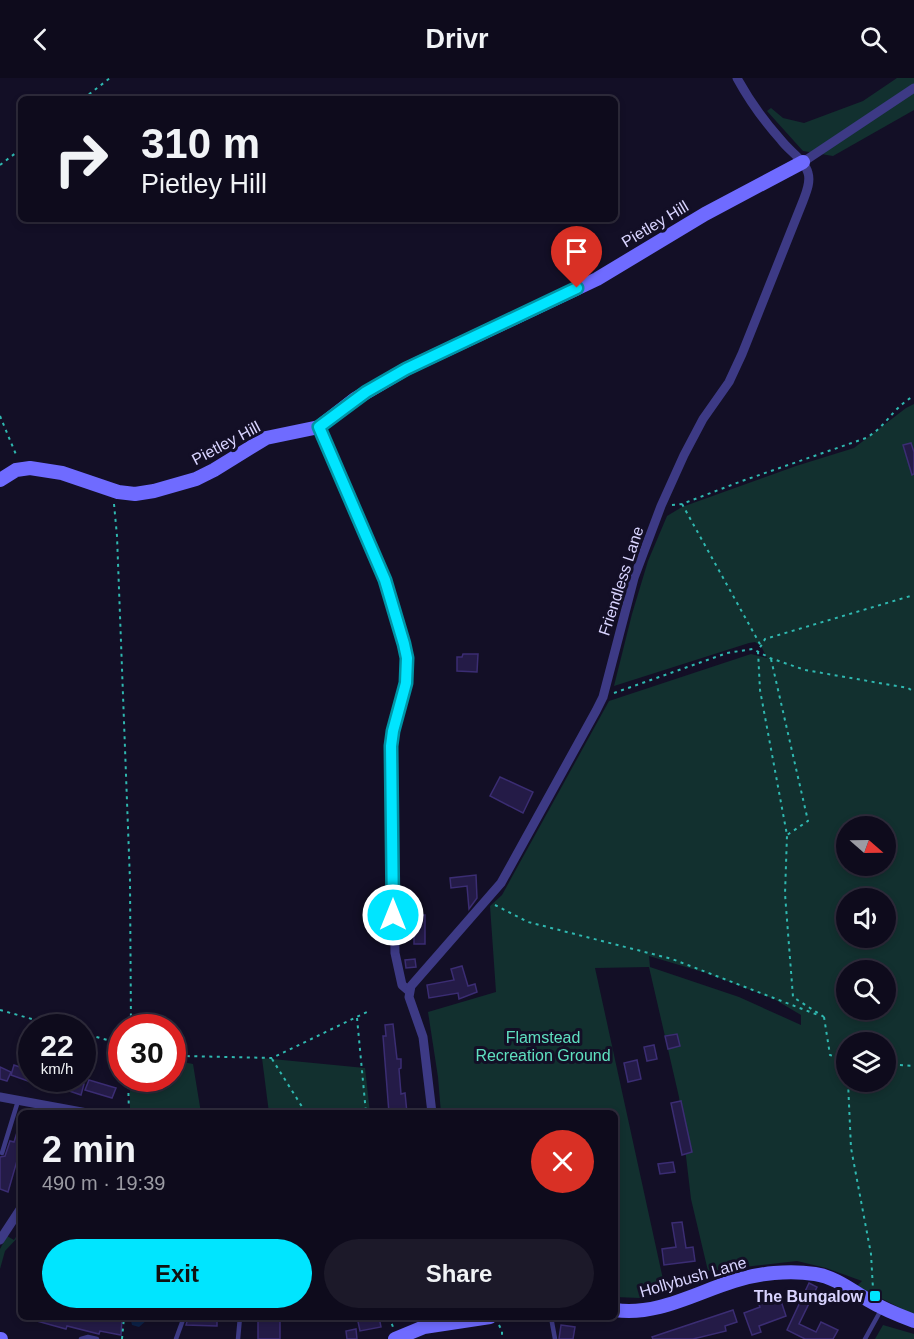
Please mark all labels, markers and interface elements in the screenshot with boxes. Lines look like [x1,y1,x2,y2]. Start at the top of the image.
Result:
icon: back [24,23,57,56]
icon: search [857,23,890,56]
text: Drivr [425,24,489,54]
icon: right [42,120,120,198]
text: 310 m [141,120,260,167]
text: Pietley Hill [141,169,267,199]
street label: Pietley Hill [619,197,691,251]
pin [551,226,602,288]
icon: arrive [560,235,593,268]
street label: Pietley Hill [189,418,263,468]
street label: Friendless Lane [595,524,647,638]
north arrow [836,816,896,876]
map controls [836,816,896,1092]
position arrow [361,883,425,947]
button: sound [836,888,896,948]
button: search [836,960,896,1020]
speed limit sign: 30 [108,1014,186,1092]
text: 22 [40,1029,74,1062]
park label: Flamstead Recreation Ground [475,1029,611,1064]
button: layers [836,1032,896,1092]
text: km/h [41,1060,73,1077]
text: 2 min [42,1129,136,1170]
button: close [531,1130,594,1193]
text: 490 m · 19:39 [42,1172,165,1194]
button: Exit [42,1239,312,1308]
button: Share [324,1239,594,1308]
street label: Hollybush Lane [638,1254,748,1300]
place label: The Bungalow [754,1288,864,1305]
marker: The Bungalow [868,1289,882,1303]

